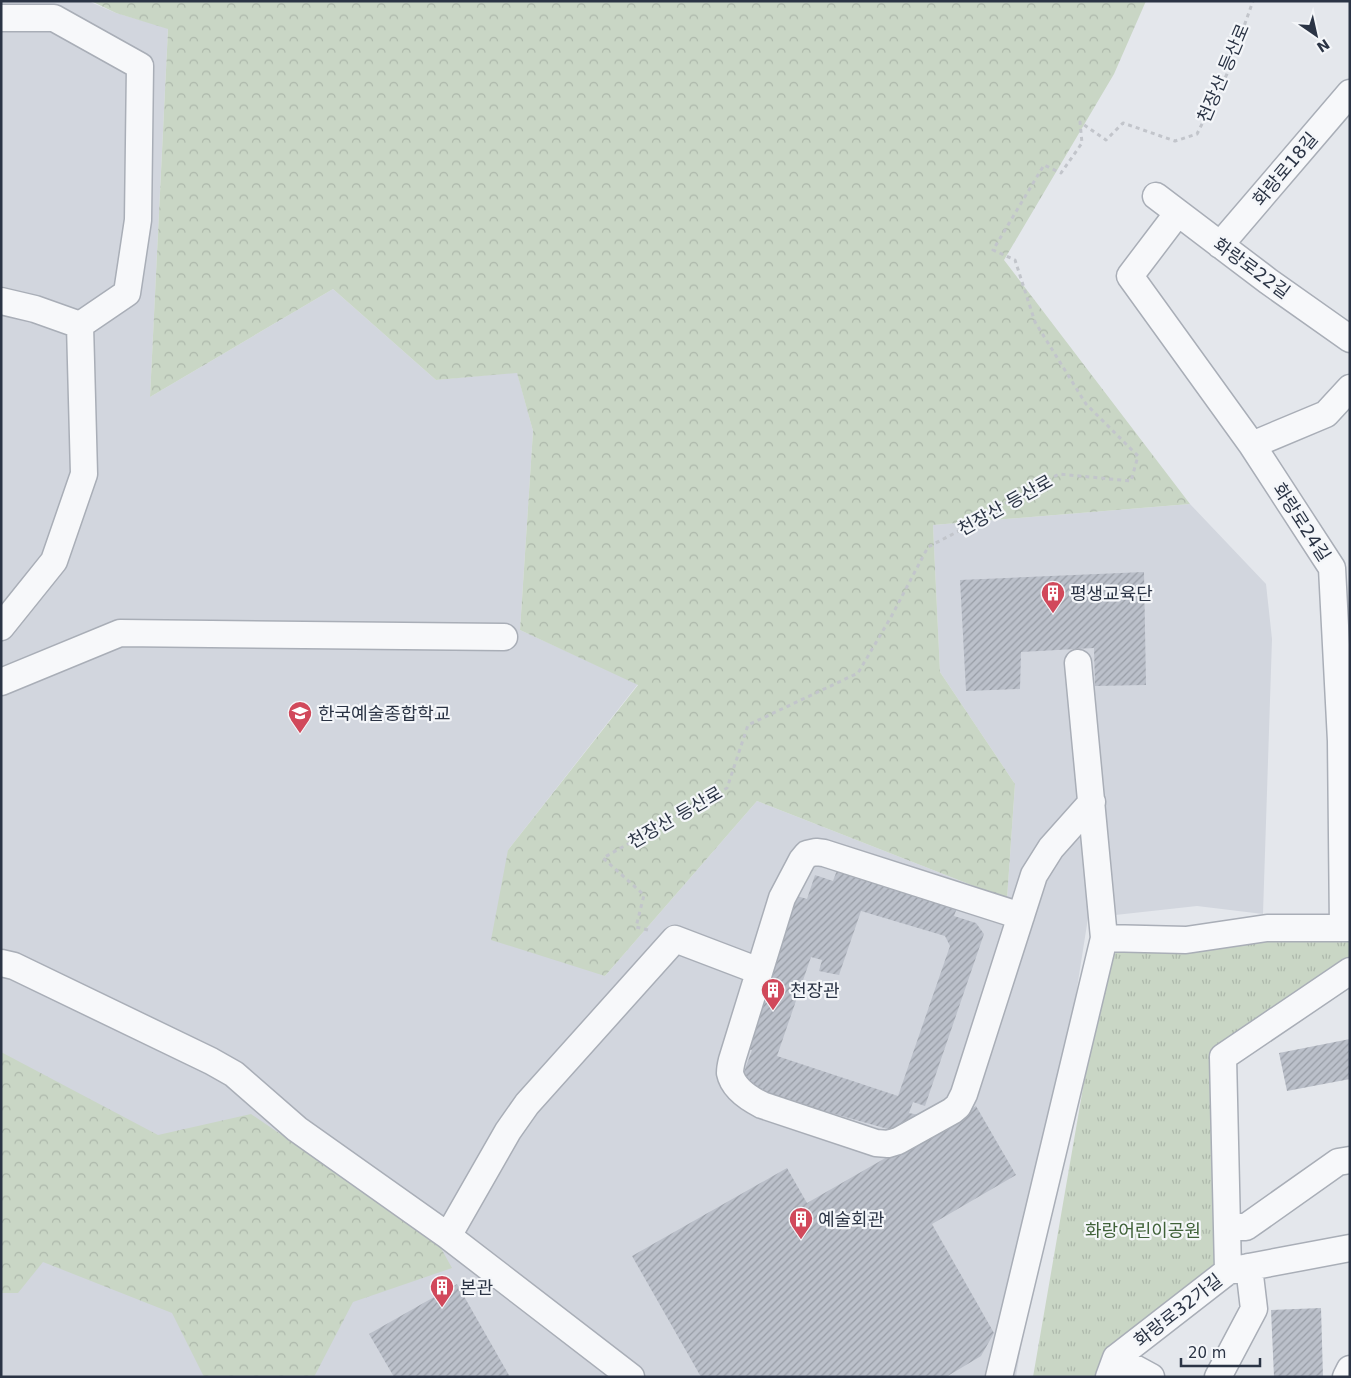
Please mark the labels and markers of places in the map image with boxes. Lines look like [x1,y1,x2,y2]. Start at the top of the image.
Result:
building icon: 평생교육단 [1040,580,1066,614]
place label: 평생교육단 [1070,583,1153,604]
school or university icon: 한국예술종합학교 [287,700,313,734]
place label: 한국예술종합학교 [318,703,450,724]
building icon: 천장관 [760,977,786,1011]
place label: 천장관 [790,980,840,1001]
building icon: 예술회관 [788,1206,814,1240]
place label: 예술회관 [818,1209,885,1230]
building icon: 본관 [429,1274,455,1308]
place label: 본관 [460,1277,494,1298]

